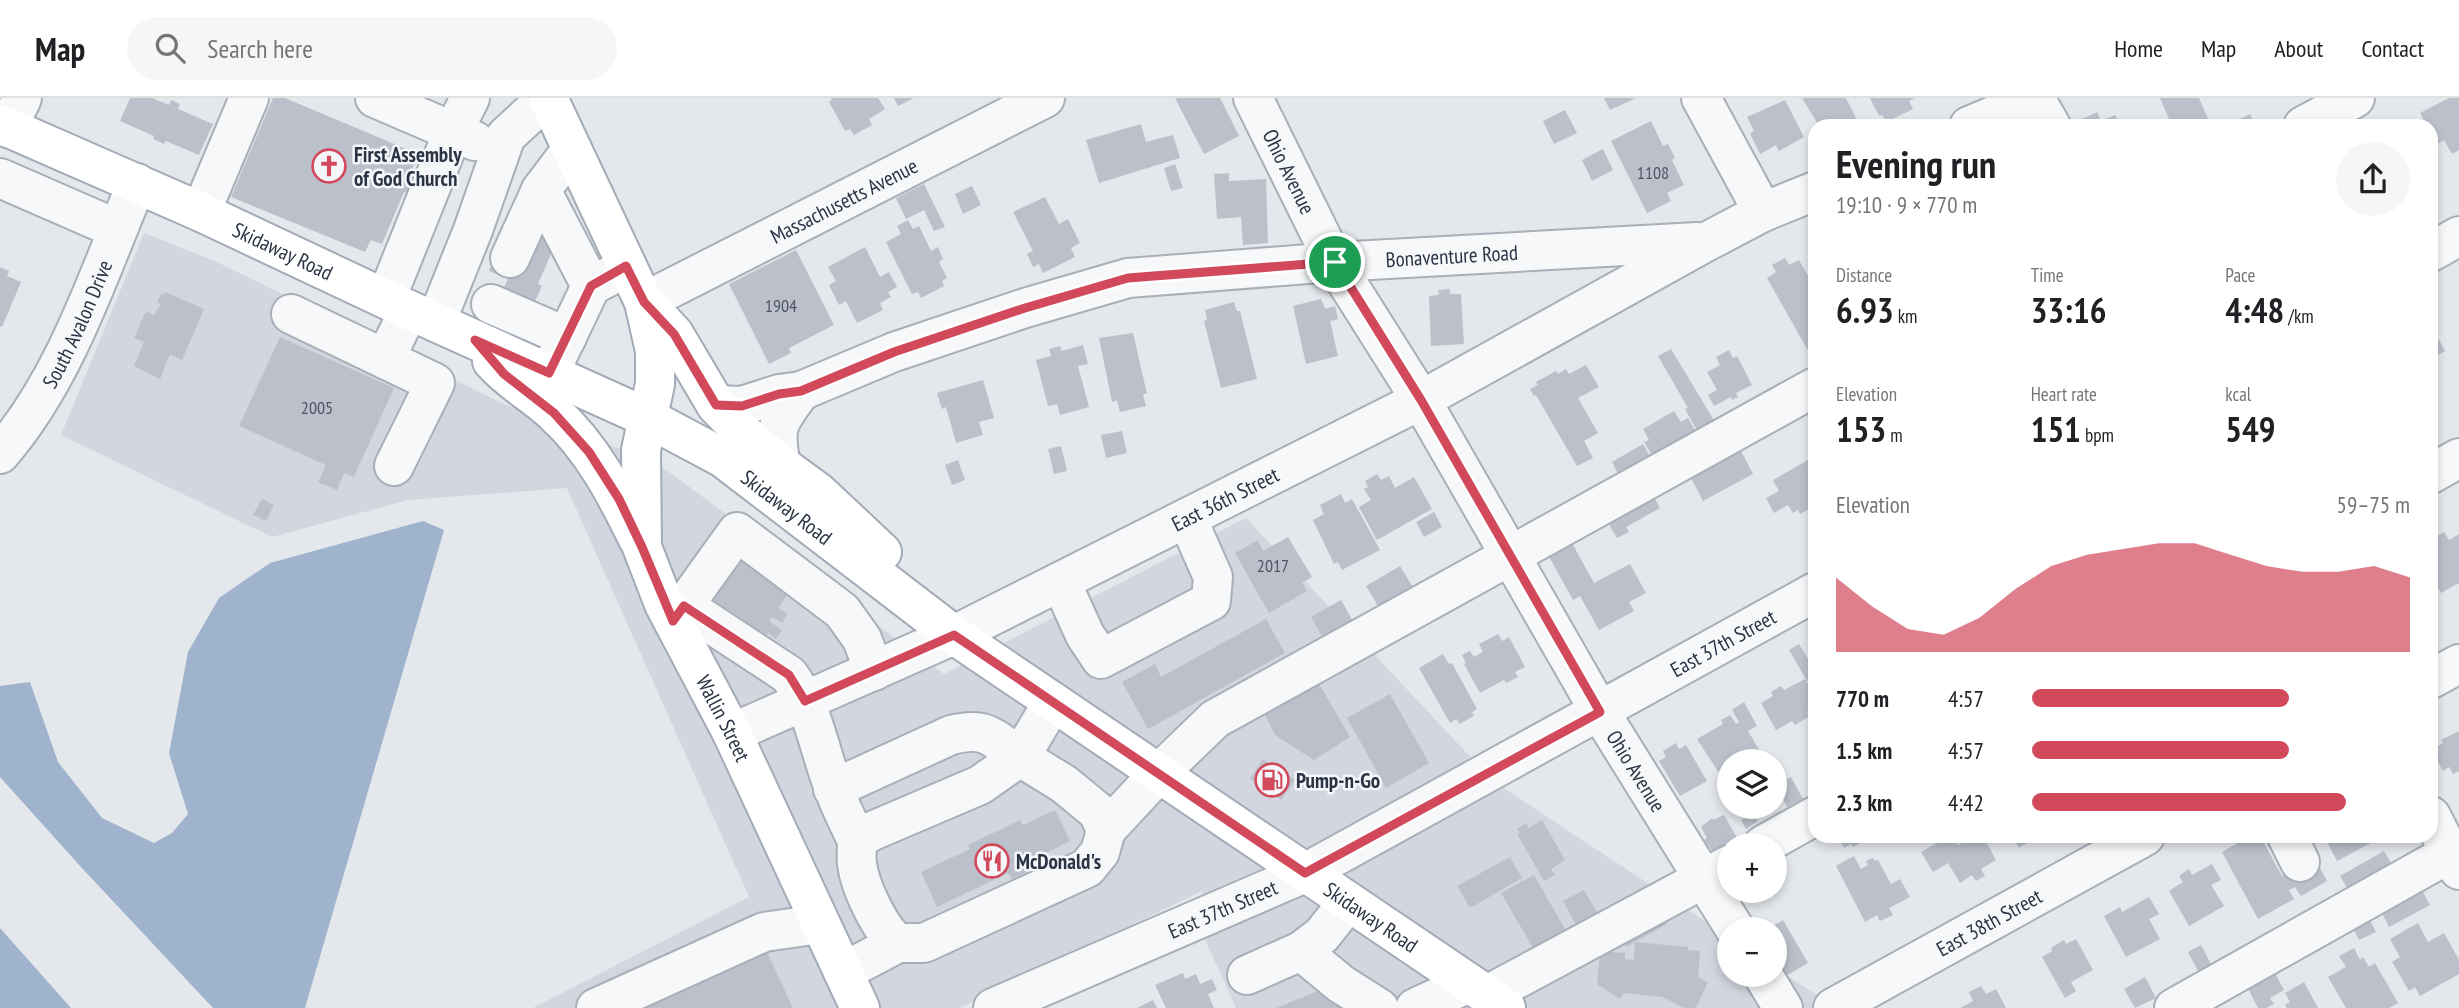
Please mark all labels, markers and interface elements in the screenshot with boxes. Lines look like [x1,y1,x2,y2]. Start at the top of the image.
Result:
search box [127,17,617,80]
text: Map [35,27,85,70]
icon: search [151,29,189,67]
text: Search here [207,32,313,65]
text: Home [2114,33,2163,64]
text: Map [2201,33,2236,64]
text: About [2274,33,2323,64]
text: Contact [2361,33,2424,64]
street label: Ohio Avenue [1257,125,1322,219]
text: Evening run [1836,139,1996,188]
place label: First Assembly of God Church [354,141,462,192]
button: share [2336,142,2410,216]
church icon: First Assembly of God Church [310,147,348,185]
street label: Massachusetts Avenue [765,152,922,249]
house number: 1108 [1637,161,1669,184]
text: 19:10 · 9 × 770 m [1836,190,1977,219]
street label: Skidaway Road [229,215,337,286]
pin [1305,232,1365,292]
street label: Bonaventure Road [1385,238,1519,273]
icon: arrive [1316,243,1354,281]
street label: South Avalon Drive [36,256,118,393]
text: Distance [1836,263,1892,287]
text: Time [2031,263,2064,287]
text: Pace [2225,263,2255,287]
text: 6.93 [1836,287,1894,333]
text: 33:16 [2031,287,2106,333]
text: 4:48 [2225,287,2284,333]
house number: 1904 [765,294,797,317]
text: km [1894,304,1917,328]
text: /km [2284,304,2314,328]
text: Elevation [1836,382,1897,406]
text: Heart rate [2031,382,2097,406]
text: kcal [2225,382,2251,406]
house number: 2005 [301,396,333,419]
text: 153 [1836,406,1886,452]
text: 151 [2031,406,2081,452]
text: 549 [2225,406,2276,452]
text: m [1886,423,1903,447]
text: bpm [2081,423,2114,447]
street label: East 36th Street [1167,460,1283,537]
street label: Skidaway Road [736,463,838,550]
text: Elevation [1836,490,1910,519]
text: 59–75 m [2337,490,2410,519]
house number: 2017 [1257,554,1289,577]
street label: East 37th Street [1665,603,1781,683]
street label: Wallin Street [690,670,757,766]
text: 770 m [1836,684,1889,713]
text: 4:57 [1948,684,1984,713]
street label: Ohio Avenue [1601,725,1672,817]
text: 1.5 km [1836,736,1892,765]
text: 4:57 [1948,736,1984,765]
map controls [1717,749,1787,987]
button: layers [1717,749,1787,819]
fuel station icon: Pump-n-Go [1253,761,1291,799]
place label: Pump-n-Go [1296,767,1380,794]
text: 2.3 km [1836,788,1892,817]
text: 4:42 [1948,788,1984,817]
button: + [1717,833,1787,903]
restaurant icon: McDonald's [973,842,1011,880]
place label: McDonald's [1016,848,1101,875]
street label: East 37th Street [1164,873,1281,944]
street label: Skidaway Road [1319,876,1423,958]
street label: East 38th Street [1931,882,2047,962]
button: − [1717,917,1787,987]

